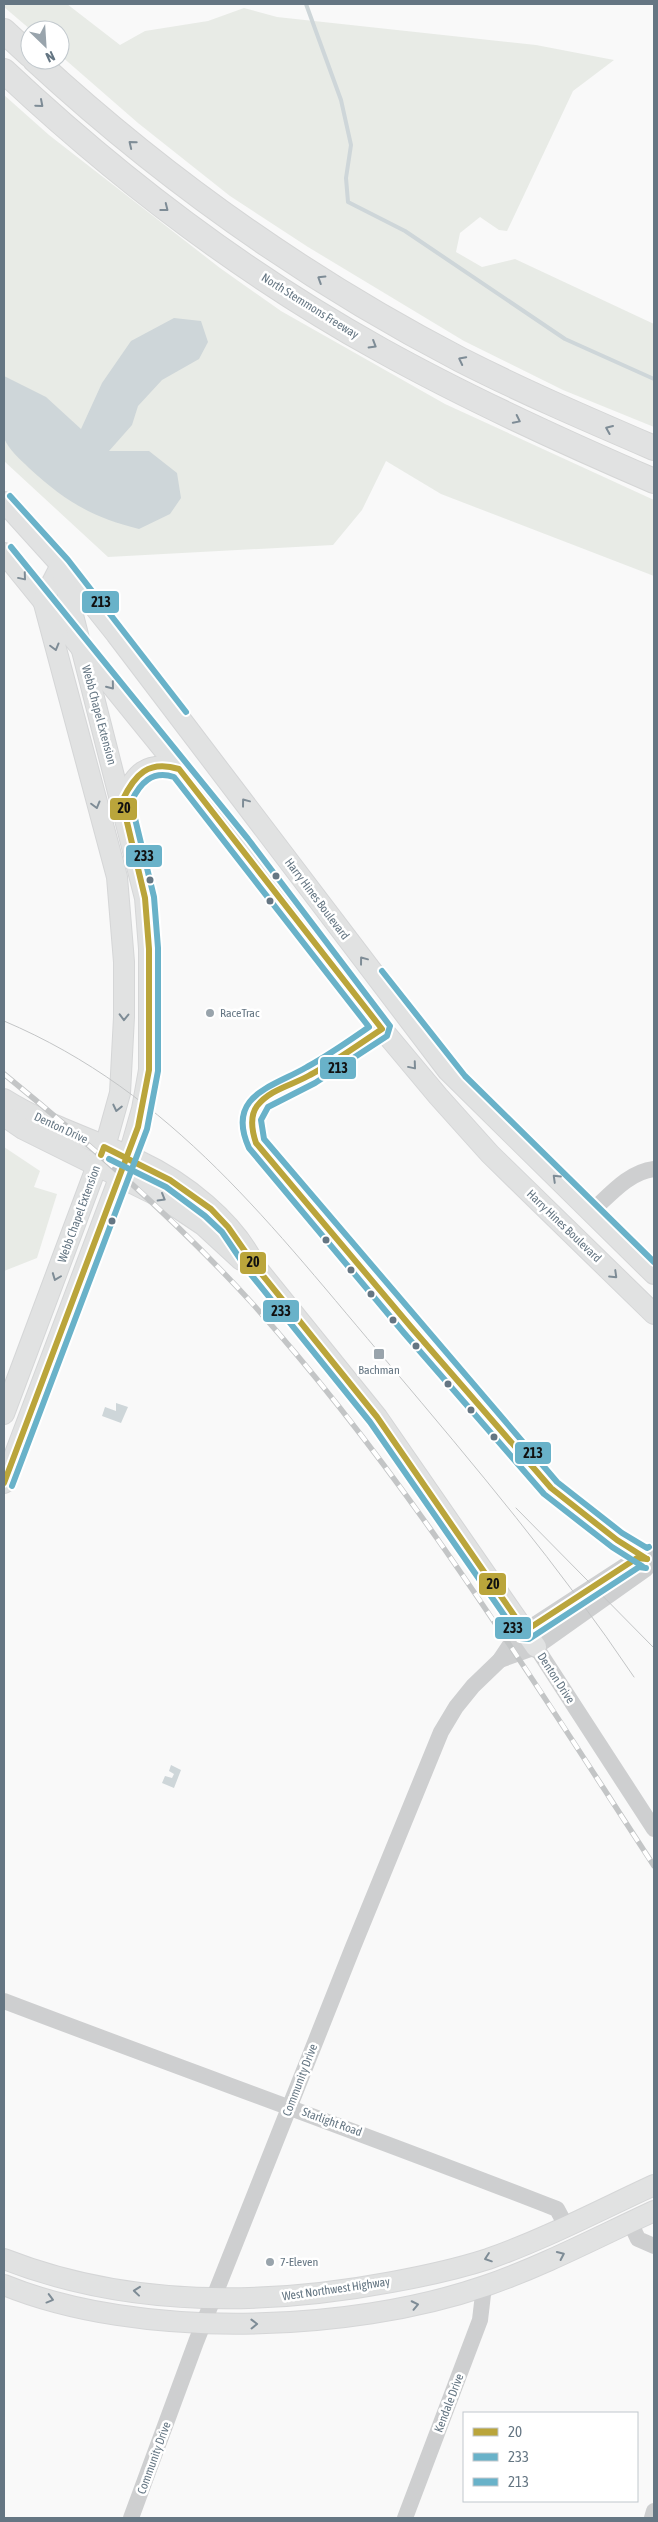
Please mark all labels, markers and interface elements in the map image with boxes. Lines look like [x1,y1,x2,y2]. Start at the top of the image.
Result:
north arrow [20,20,70,70]
text: N [43,48,58,66]
one-way arrow [34,98,43,107]
one-way arrow [129,142,138,150]
one-way arrow [159,202,168,210]
street label: North Stemmons Freeway [259,270,361,342]
one-way arrow [318,276,327,285]
one-way arrow [368,339,377,349]
one-way arrow [458,356,467,366]
one-way arrow [512,414,521,425]
one-way arrow [605,424,614,435]
one-way arrow [18,571,26,580]
line badge: 213 [81,590,120,614]
text: 213 [91,594,111,610]
one-way arrow [49,643,60,652]
street label: Webb Chapel Extension [79,664,119,766]
one-way arrow [106,680,115,689]
line badge: 20 [109,797,138,821]
one-way arrow [242,799,250,808]
one-way arrow [90,800,101,809]
text: 20 [117,800,131,816]
line badge: 233 [125,844,163,868]
text: 233 [134,848,154,864]
street label: Harry Hines Boulevard [282,856,352,942]
unlabelled marker [271,871,281,881]
unlabelled marker [145,875,155,885]
unlabelled marker [265,896,275,906]
one-way arrow [360,956,369,966]
place label: RaceTrac [220,1006,260,1020]
marker: RaceTrac [204,1007,216,1019]
one-way arrow [119,1013,129,1021]
line badge: 213 [319,1056,357,1080]
text: 213 [328,1060,348,1076]
one-way arrow [408,1060,416,1069]
one-way arrow [112,1104,123,1113]
street label: Denton Drive [32,1109,90,1147]
street label: Webb Chapel Extension [55,1163,103,1265]
one-way arrow [552,1175,561,1184]
street label: Harry Hines Boulevard [524,1187,604,1265]
one-way arrow [157,1192,166,1202]
unlabelled marker [107,1216,117,1226]
unlabelled marker [321,1235,331,1245]
line badge: 20 [239,1251,267,1275]
text: 20 [246,1254,260,1270]
unlabelled marker [346,1265,356,1275]
one-way arrow [608,1269,617,1278]
one-way arrow [52,1272,62,1281]
unlabelled marker [366,1289,376,1299]
line badge: 233 [262,1299,300,1323]
text: 233 [271,1303,291,1319]
unlabelled marker [388,1315,398,1325]
unlabelled marker [411,1341,421,1351]
marker: Bachman [372,1347,386,1361]
place label: Bachman [358,1363,400,1377]
unlabelled marker [443,1379,453,1389]
unlabelled marker [466,1405,476,1415]
unlabelled marker [489,1432,499,1442]
line badge: 213 [514,1441,552,1465]
text: 213 [523,1445,543,1461]
line badge: 20 [478,1572,507,1596]
text: 20 [486,1576,500,1592]
line badge: 233 [494,1616,532,1640]
text: 233 [503,1620,523,1636]
street label: Denton Drive [534,1650,578,1706]
street label: Community Drive [280,2042,320,2118]
street label: Starlight Road [300,2105,364,2139]
one-way arrow [556,2250,565,2261]
one-way arrow [484,2252,493,2262]
place label: 7-Eleven [280,2255,318,2269]
marker: 7-Eleven [264,2256,276,2268]
street label: West Northwest Highway [281,2275,391,2303]
one-way arrow [132,2286,140,2297]
one-way arrow [46,2293,55,2304]
one-way arrow [410,2300,419,2311]
one-way arrow [250,2319,258,2329]
street label: Kendale Drive [431,2372,467,2434]
legend [463,2412,638,2502]
street label: Community Drive [134,2420,174,2496]
text: 20 [508,2423,522,2440]
text: 233 [508,2448,529,2465]
text: 213 [508,2473,529,2490]

